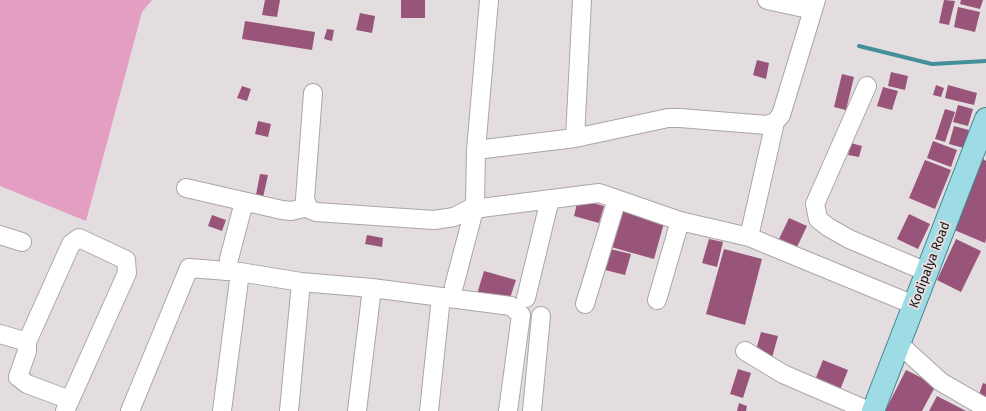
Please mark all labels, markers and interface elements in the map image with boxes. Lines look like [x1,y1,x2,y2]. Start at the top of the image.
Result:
street label: Kodipalya Road [906,220,954,310]

